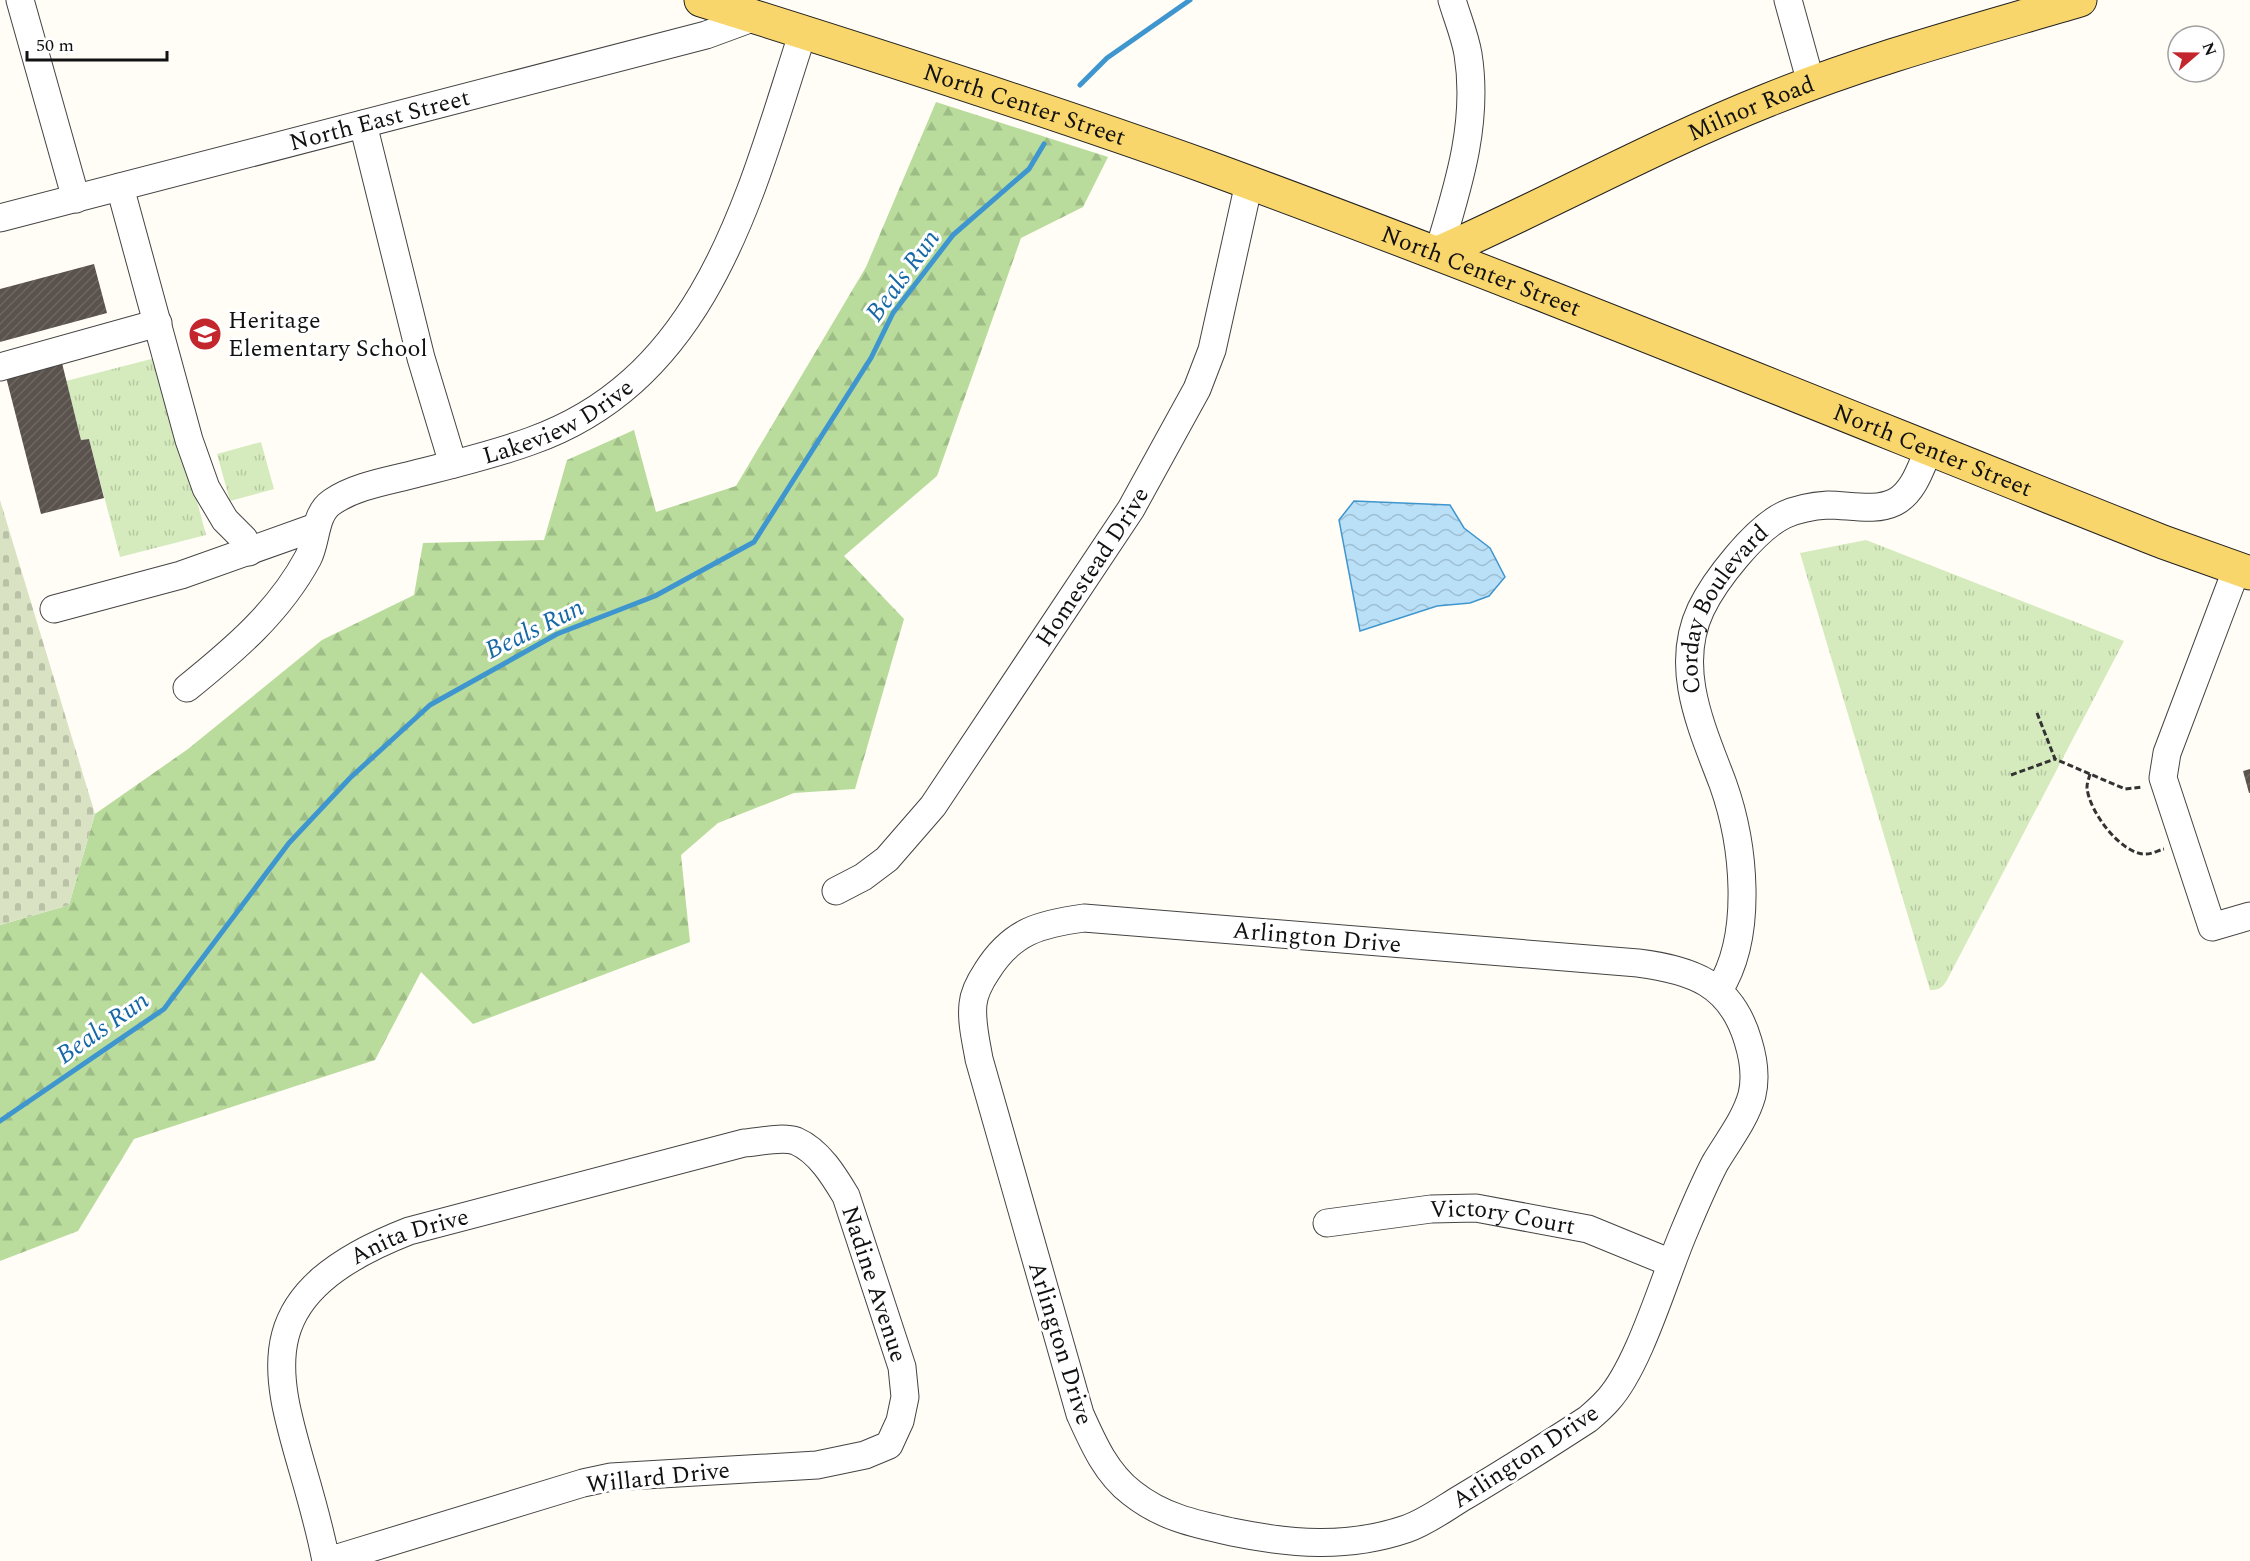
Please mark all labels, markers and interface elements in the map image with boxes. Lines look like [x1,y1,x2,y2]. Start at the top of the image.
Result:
scale bar [27,24,166,62]
north arrow [2166,24,2226,84]
text: 50 m [36,32,74,59]
text: N [2196,39,2223,59]
street label: North Center Street [918,55,1131,156]
street label: Milnor Road [1682,67,1820,151]
street label: North East Street [286,80,474,161]
street label: North Center Street [1376,217,1586,327]
water label: Beals Run [855,221,950,330]
place label: Heritage Elementary School [228,303,428,367]
school or university icon: Heritage Elementary School [187,316,223,352]
street label: Lakeview Drive [478,371,642,475]
street label: North Center Street [1827,395,2038,507]
street label: Homestead Drive [1027,481,1159,654]
street label: Corday Boulevard [1672,516,1777,697]
water label: Beals Run [478,588,591,670]
street label: Arlington Drive [1231,913,1403,963]
water label: Beals Run [48,981,158,1075]
street label: Victory Court [1429,1191,1578,1245]
street label: Anita Drive [343,1199,473,1275]
street label: Nadine Avenue [831,1201,916,1367]
street label: Arlington Drive [1018,1257,1102,1429]
street label: Arlington Drive [1445,1396,1606,1518]
street label: Willard Drive [584,1453,732,1503]

